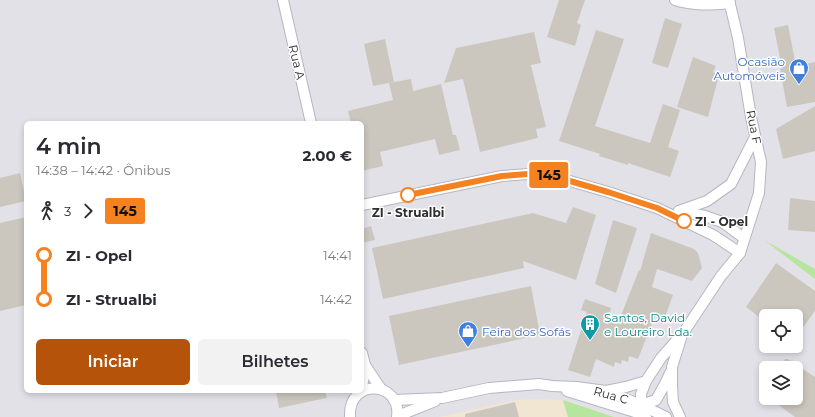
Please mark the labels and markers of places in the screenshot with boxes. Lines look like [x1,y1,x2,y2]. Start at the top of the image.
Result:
place label: Ocasião Automóveis [714,54,785,83]
shop icon: Ocasião Automóveis [788,57,810,85]
marker: ZI - Strualbi [400,187,416,203]
place label: ZI - Strualbi [372,205,444,220]
marker: ZI - Opel [676,213,692,229]
place label: ZI - Opel [695,214,748,229]
place label: Santos, David e Loureiro Lda. [604,310,692,339]
building icon: Santos, David e Loureiro Lda. [579,313,601,341]
shop icon: Feira dos Sofás [457,320,479,348]
place label: Feira dos Sofás [482,324,571,339]

